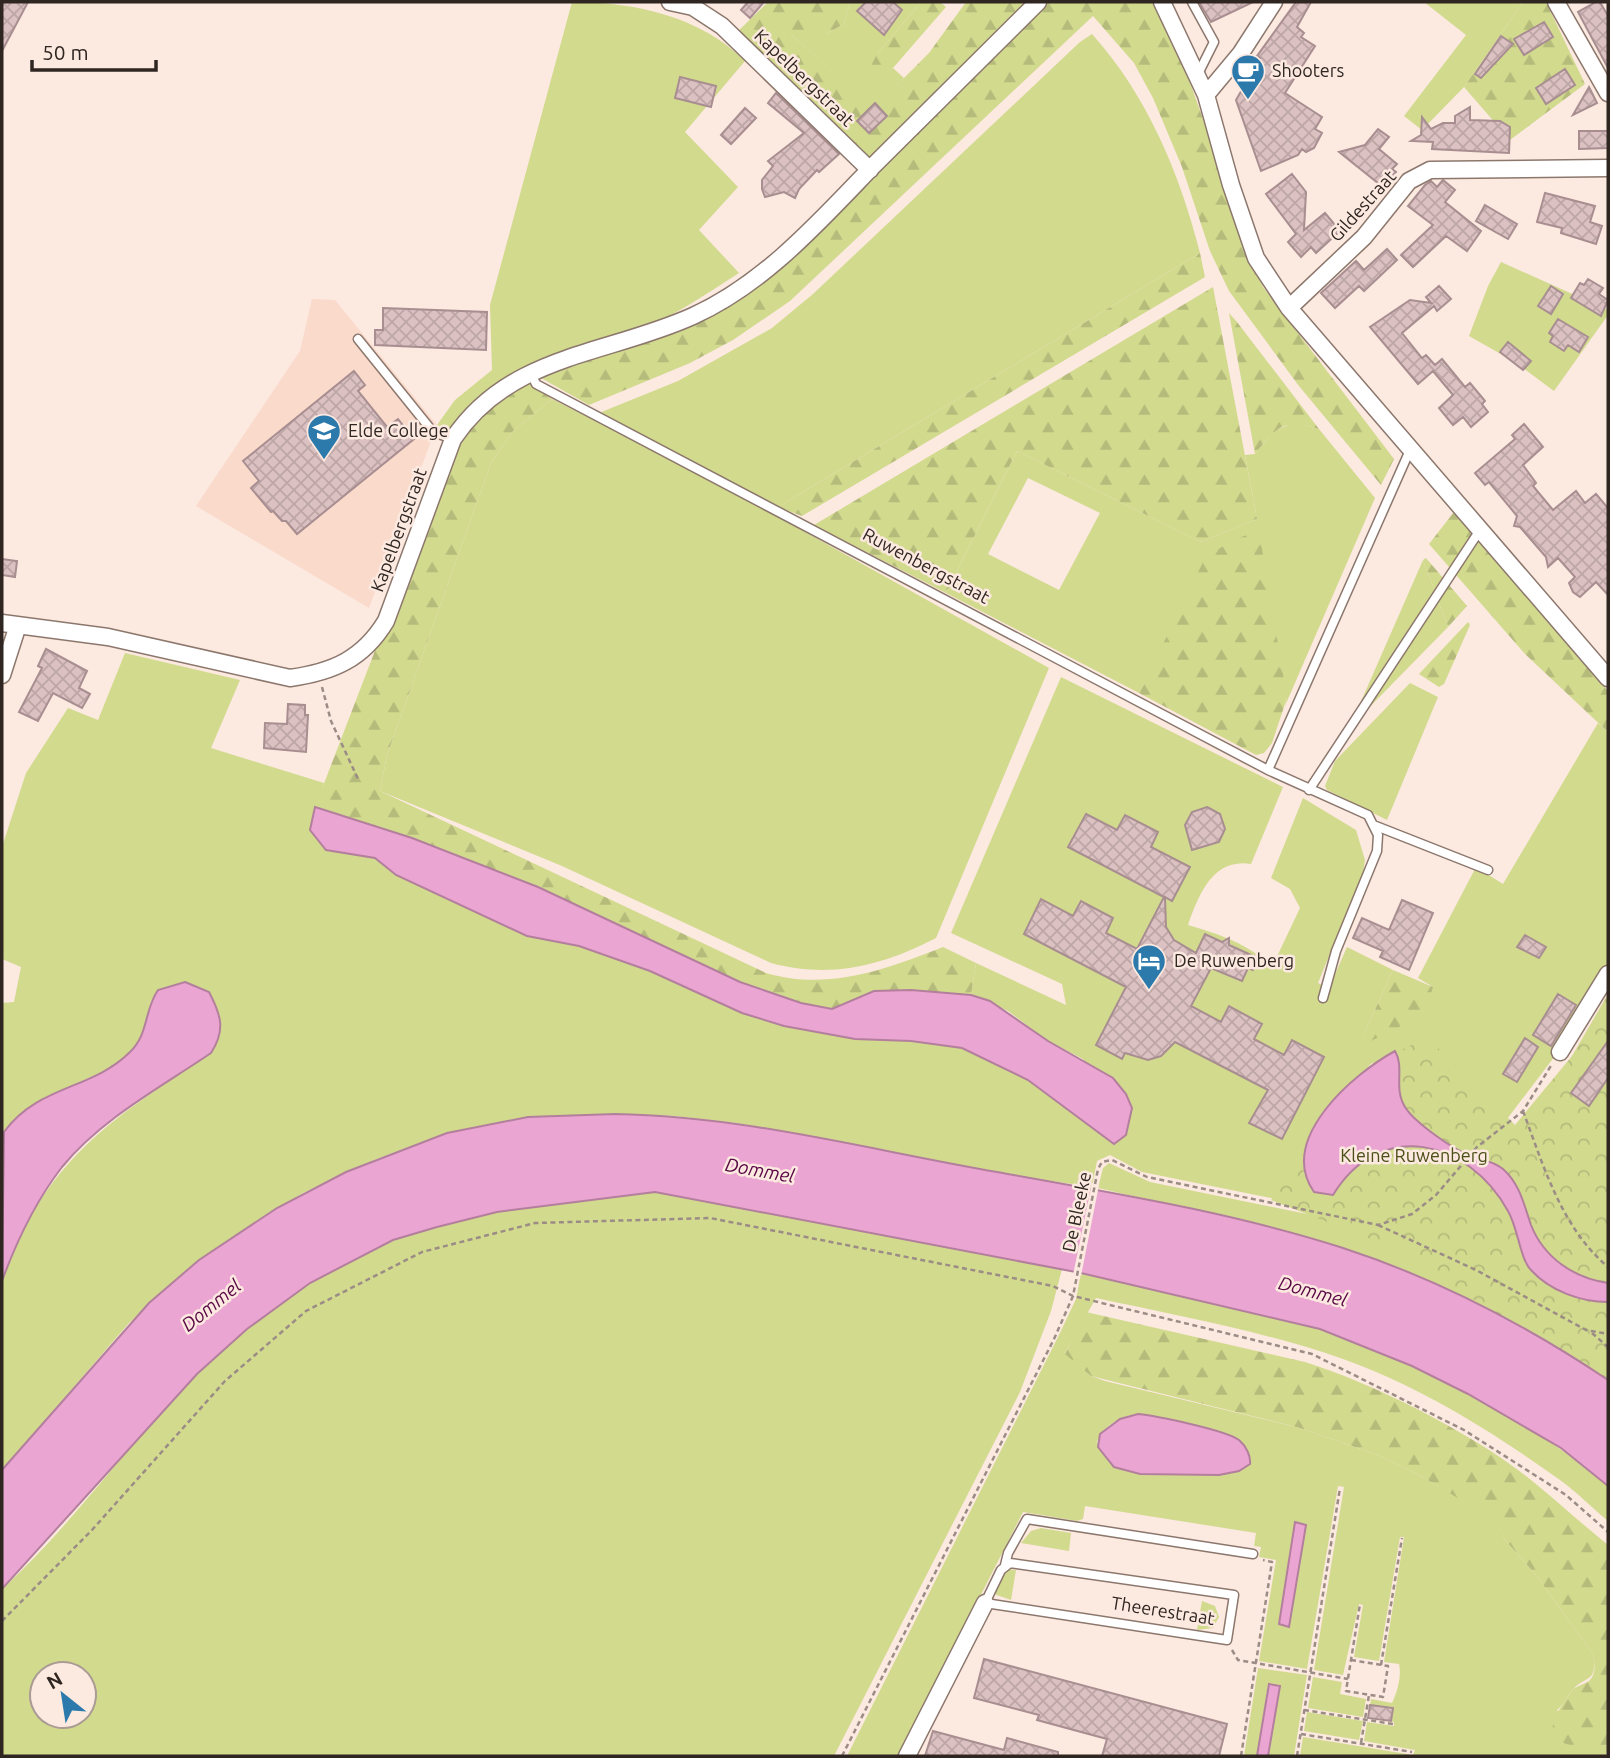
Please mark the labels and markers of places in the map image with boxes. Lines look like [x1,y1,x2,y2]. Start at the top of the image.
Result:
cafe icon: Shooters [1229,52,1267,101]
place label: Shooters [1272,60,1345,80]
school or university icon: Elde College [305,412,343,461]
place label: Elde College [348,420,449,440]
hotel icon: De Ruwenberg [1130,942,1168,991]
place label: De Ruwenberg [1174,950,1294,970]

